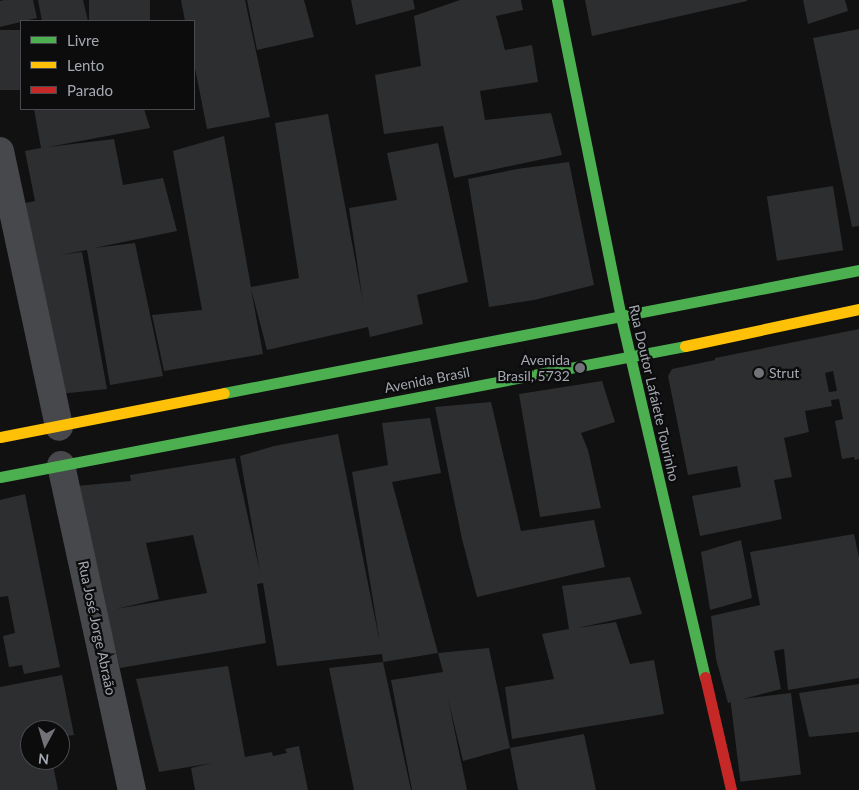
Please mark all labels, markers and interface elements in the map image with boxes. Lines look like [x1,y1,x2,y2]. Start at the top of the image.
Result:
legend [20,20,195,110]
text: Livre [67,31,99,49]
text: Lento [67,56,104,74]
text: Parado [67,81,113,99]
street label: Rua Doutor Lafaiete Tourinho [625,303,683,483]
place label: Avenida Brasil, 5732 [497,352,570,384]
marker: Avenida Brasil, 5732 [574,362,586,374]
street label: Avenida Brasil [383,364,471,396]
place label: Strut [769,365,799,381]
marker: Strut [753,367,765,379]
street label: Rua José Jorge Abraão [74,559,120,697]
north arrow [20,720,70,770]
text: N [37,750,50,768]

